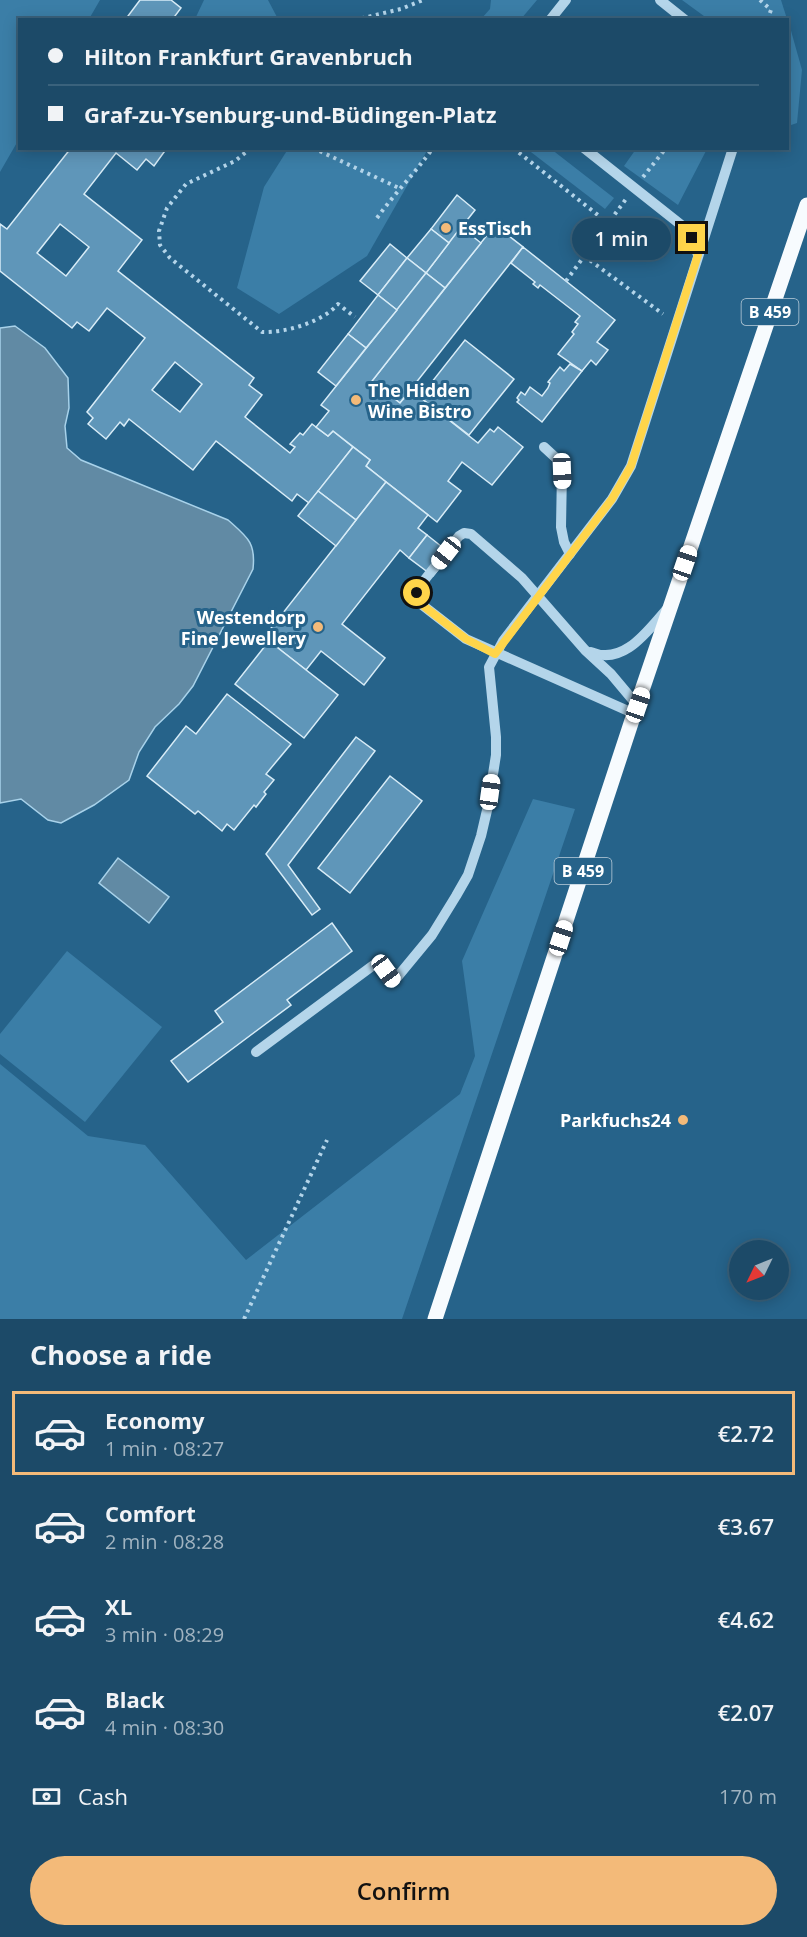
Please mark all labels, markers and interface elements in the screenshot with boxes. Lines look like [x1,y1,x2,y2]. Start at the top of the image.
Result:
text: Hilton Frankfurt Gravenbruch [84,41,413,71]
text: Graf-zu-Ysenburg-und-Büdingen-Platz [84,99,496,129]
place label: EssTisch [458,216,532,240]
callout: 1 min [572,217,671,259]
marker: EssTisch [439,221,453,235]
route end [678,224,705,251]
text: 1 min [595,225,649,252]
road number: B 459 [742,299,798,325]
place label: The Hidden Wine Bistro [368,378,472,423]
marker: The Hidden Wine Bistro [349,393,363,407]
car [552,453,572,489]
car [428,533,464,573]
car [671,543,699,583]
route start [403,579,430,606]
place label: Westendorp Fine Jewellery [181,605,307,650]
marker: Westendorp Fine Jewellery [311,620,325,634]
car [624,685,652,725]
car [479,773,501,811]
road number: B 459 [554,858,612,884]
car [547,918,575,958]
car [368,951,404,991]
place label: Parkfuchs24 [560,1108,671,1132]
marker: Parkfuchs24 [676,1113,690,1127]
north arrow [729,1240,789,1300]
map controls [729,1240,789,1300]
text: Choose a ride [30,1336,212,1373]
text: Economy [105,1405,204,1435]
icon: car [33,1406,87,1460]
text: €2.72 [718,1418,774,1448]
text: 1 min · 08:27 [105,1435,224,1462]
text: Comfort [105,1498,196,1528]
icon: car [33,1499,87,1553]
text: €3.67 [718,1511,774,1541]
text: 2 min · 08:28 [105,1528,224,1555]
text: XL [105,1591,132,1621]
icon: car [33,1592,87,1646]
text: €4.62 [718,1604,774,1634]
text: 3 min · 08:29 [105,1621,224,1648]
text: Black [105,1684,165,1714]
icon: car [33,1685,87,1739]
text: €2.07 [718,1697,774,1727]
text: 4 min · 08:30 [105,1714,224,1741]
icon: cash [30,1780,63,1813]
text: Cash [78,1781,128,1811]
text: 170 m [719,1783,777,1810]
button: Confirm [30,1856,777,1925]

